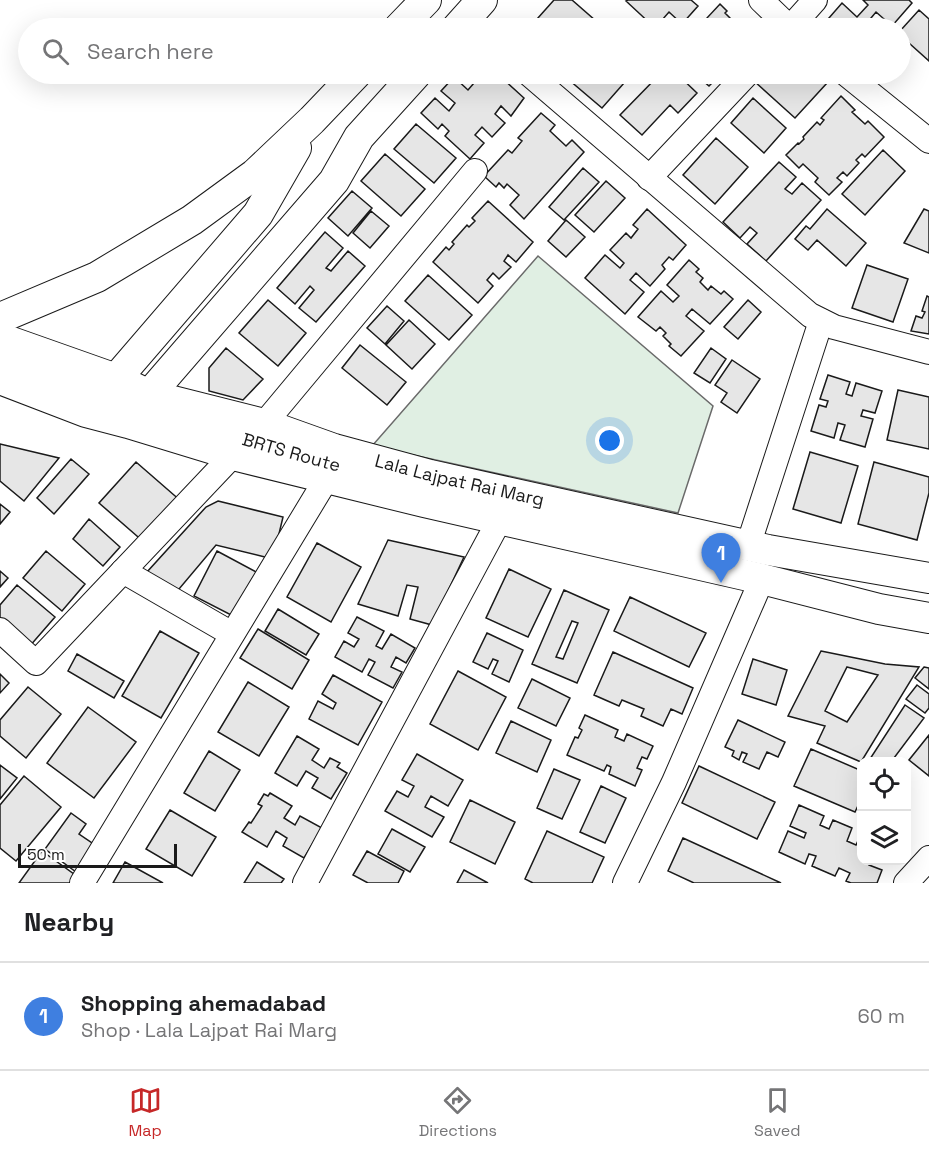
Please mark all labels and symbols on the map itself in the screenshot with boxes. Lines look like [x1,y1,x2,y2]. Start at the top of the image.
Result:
your location [595,426,624,455]
street label: BRTS Route [240,427,343,476]
street label: Lala Lajpat Rai Marg [372,449,546,511]
pin: 1 [702,534,740,583]
scale bar [18,841,177,868]

